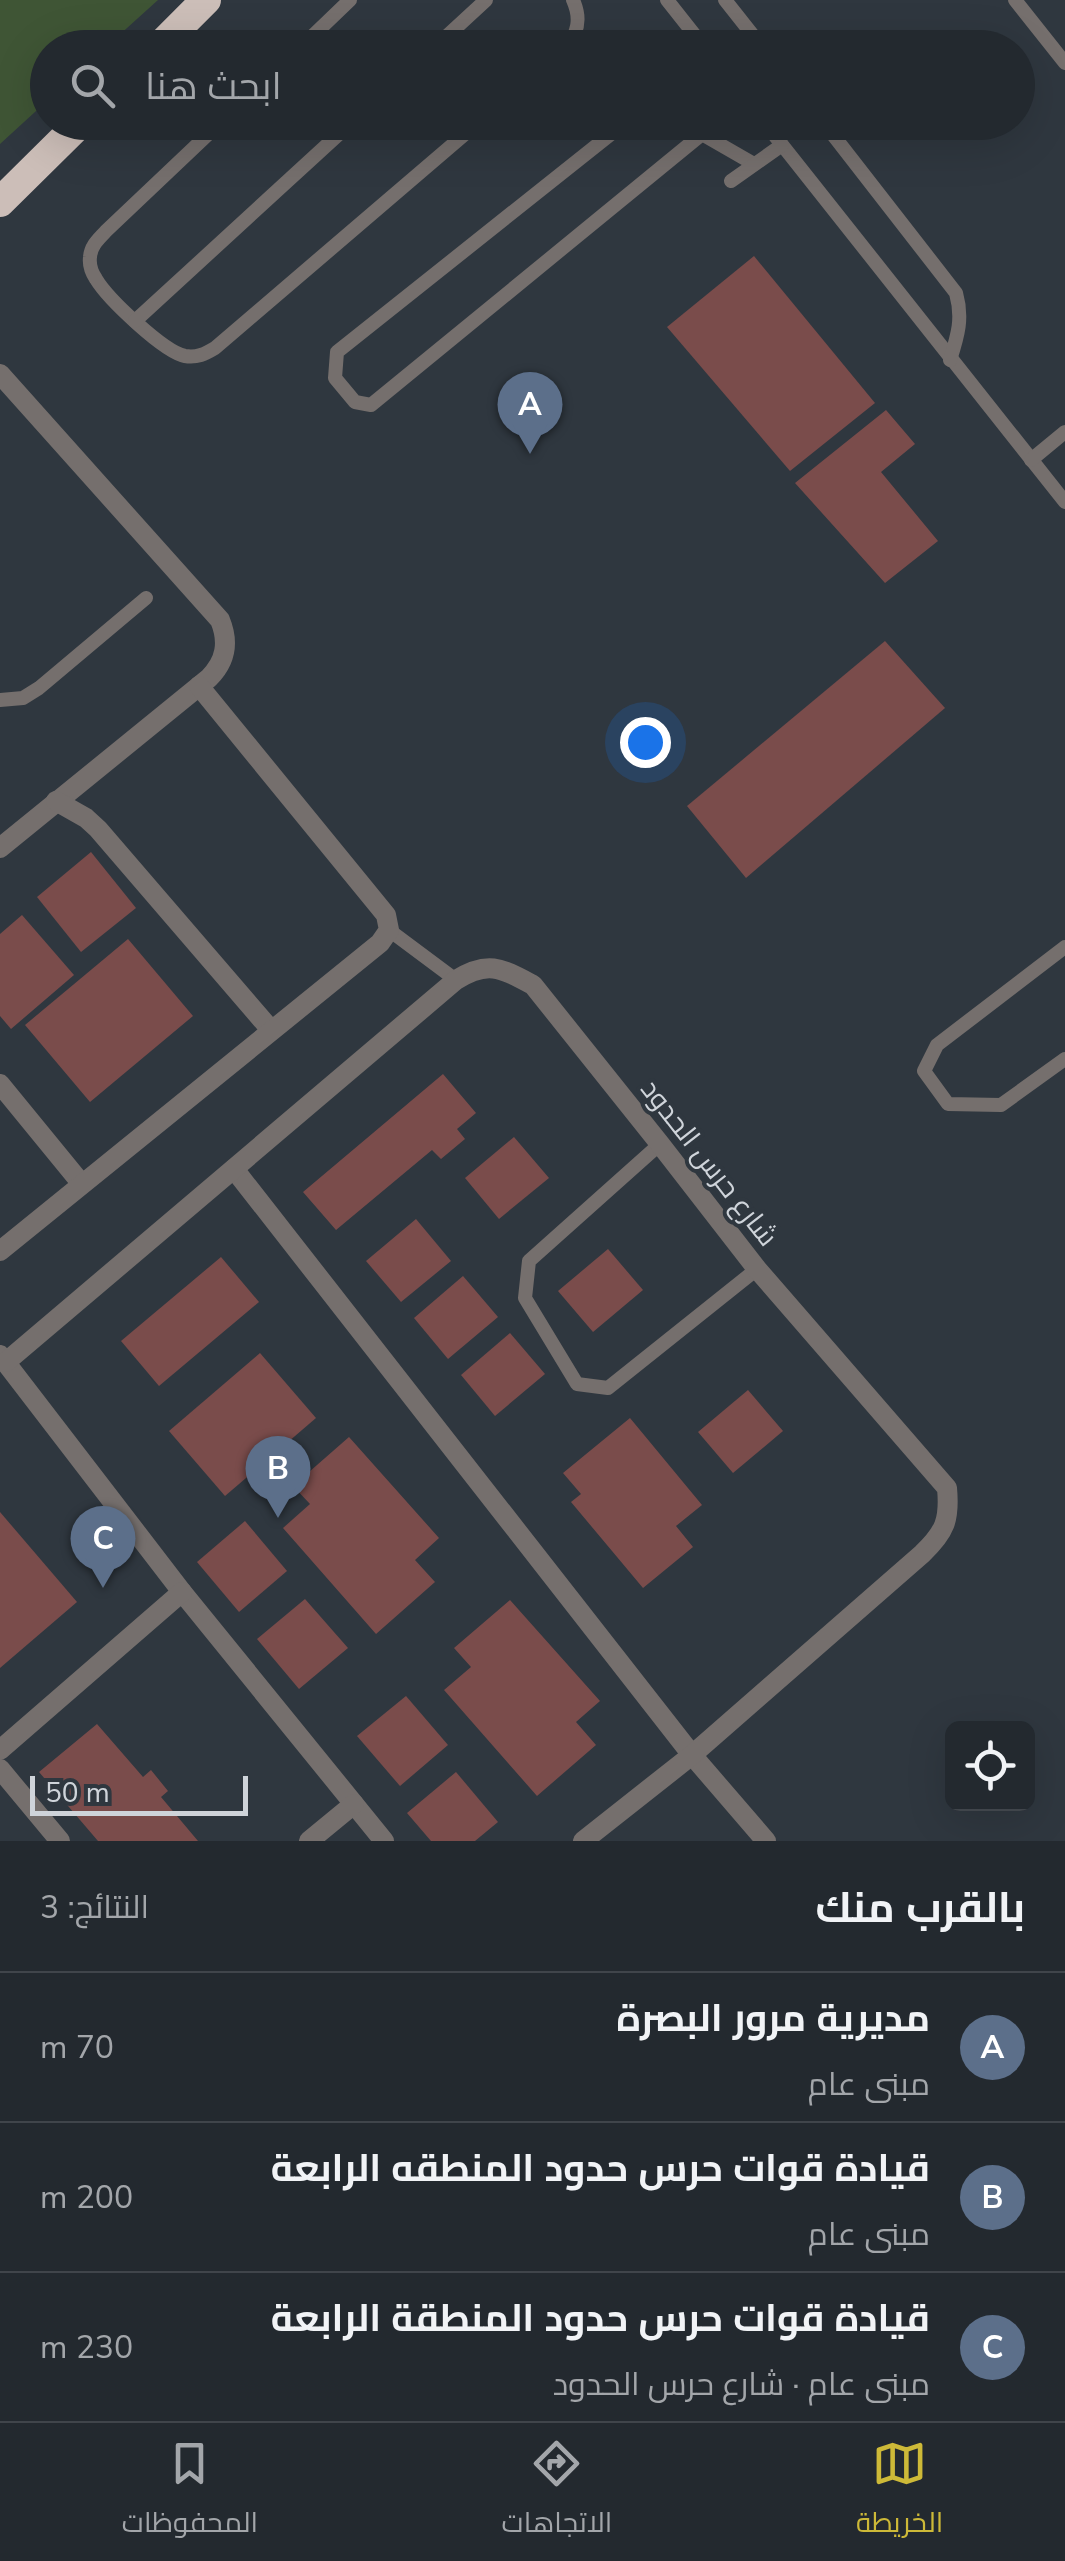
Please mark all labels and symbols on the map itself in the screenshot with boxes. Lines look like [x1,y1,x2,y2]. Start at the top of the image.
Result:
pin: A [498,372,562,454]
your location [620,717,671,768]
street label: شارع حرس الحدود [632,1072,786,1254]
pin: B [246,1436,310,1518]
pin: C [70,1506,136,1588]
scale bar [30,1771,248,1816]

